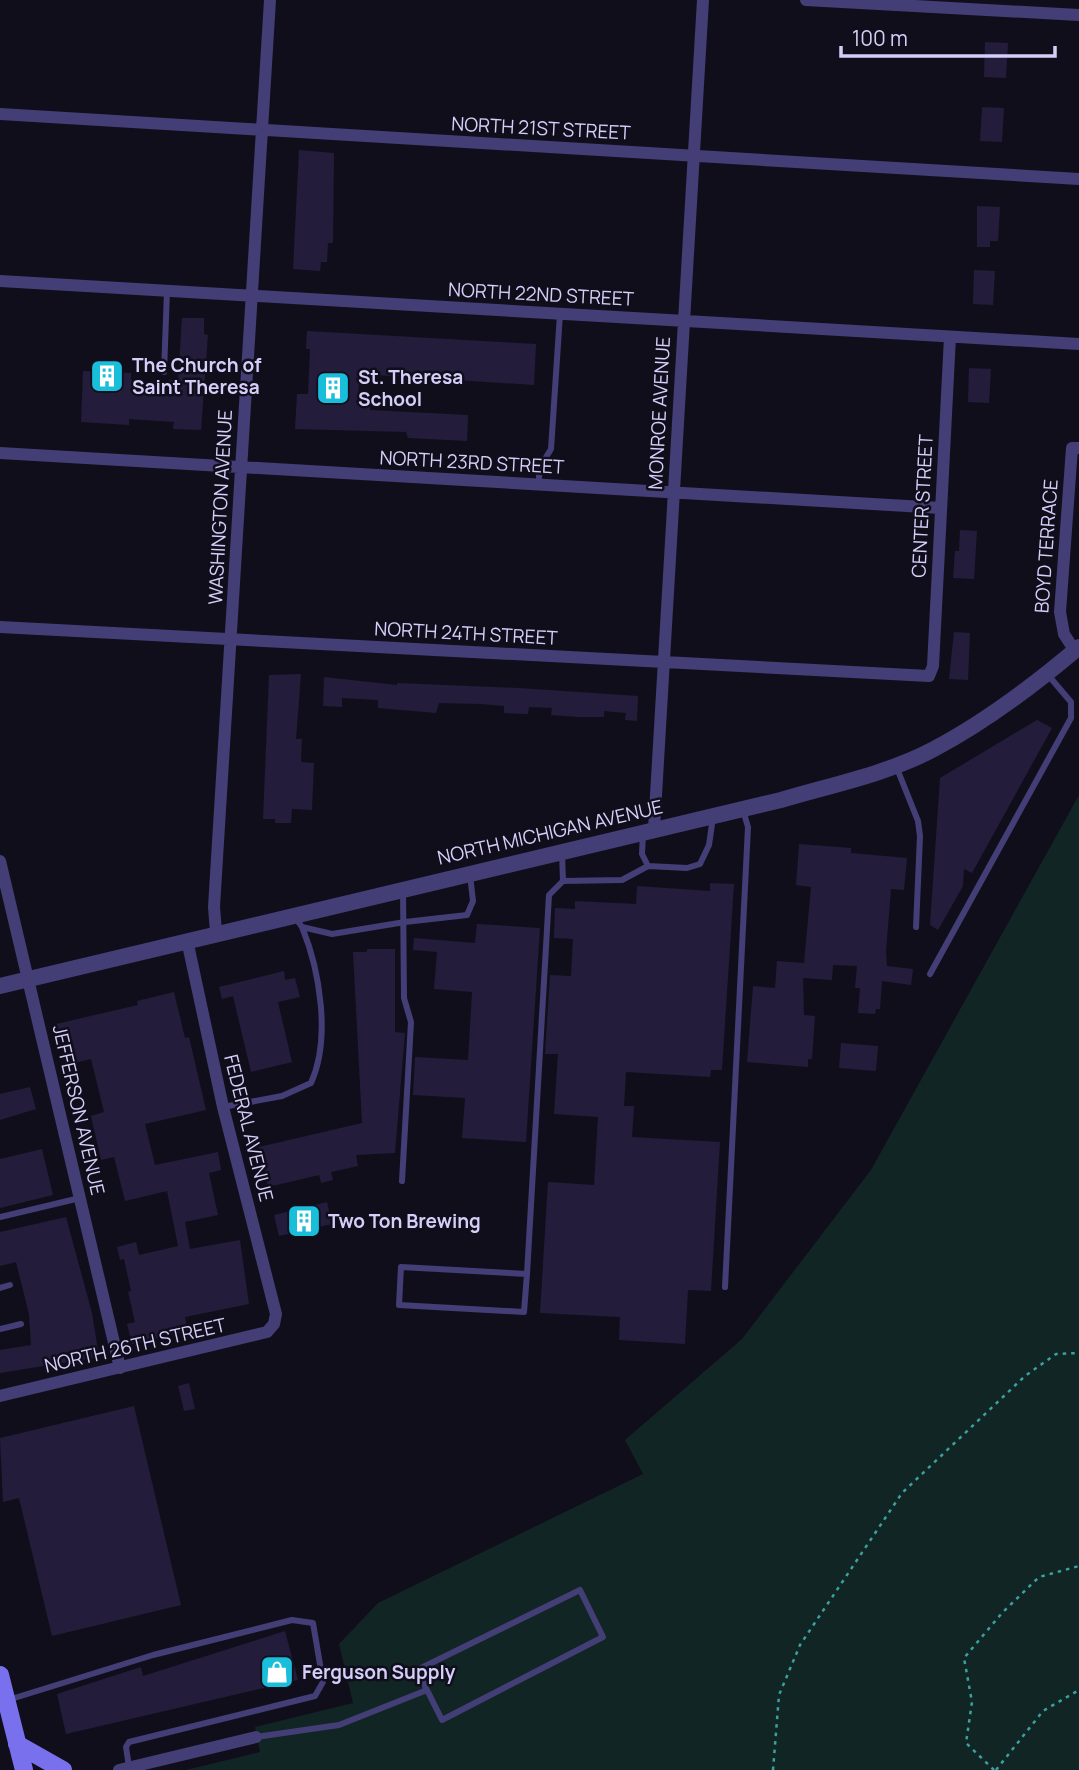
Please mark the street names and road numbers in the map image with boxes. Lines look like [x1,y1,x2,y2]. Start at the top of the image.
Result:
street label: NORTH 21ST STREET [451,110,632,146]
street label: NORTH 22ND STREET [447,276,635,312]
street label: MONROE AVENUE [642,336,676,490]
street label: WASHINGTON AVENUE [202,409,238,605]
street label: CENTER STREET [905,433,939,578]
street label: NORTH 23RD STREET [379,444,566,480]
street label: BOYD TERRACE [1028,478,1064,614]
street label: NORTH 24TH STREET [374,615,559,651]
street label: NORTH MICHIGAN AVENUE [435,793,665,871]
street label: JEFFERSON AVENUE [47,1022,111,1198]
street label: FEDERAL AVENUE [218,1052,280,1204]
street label: NORTH 26TH STREET [42,1311,229,1379]

